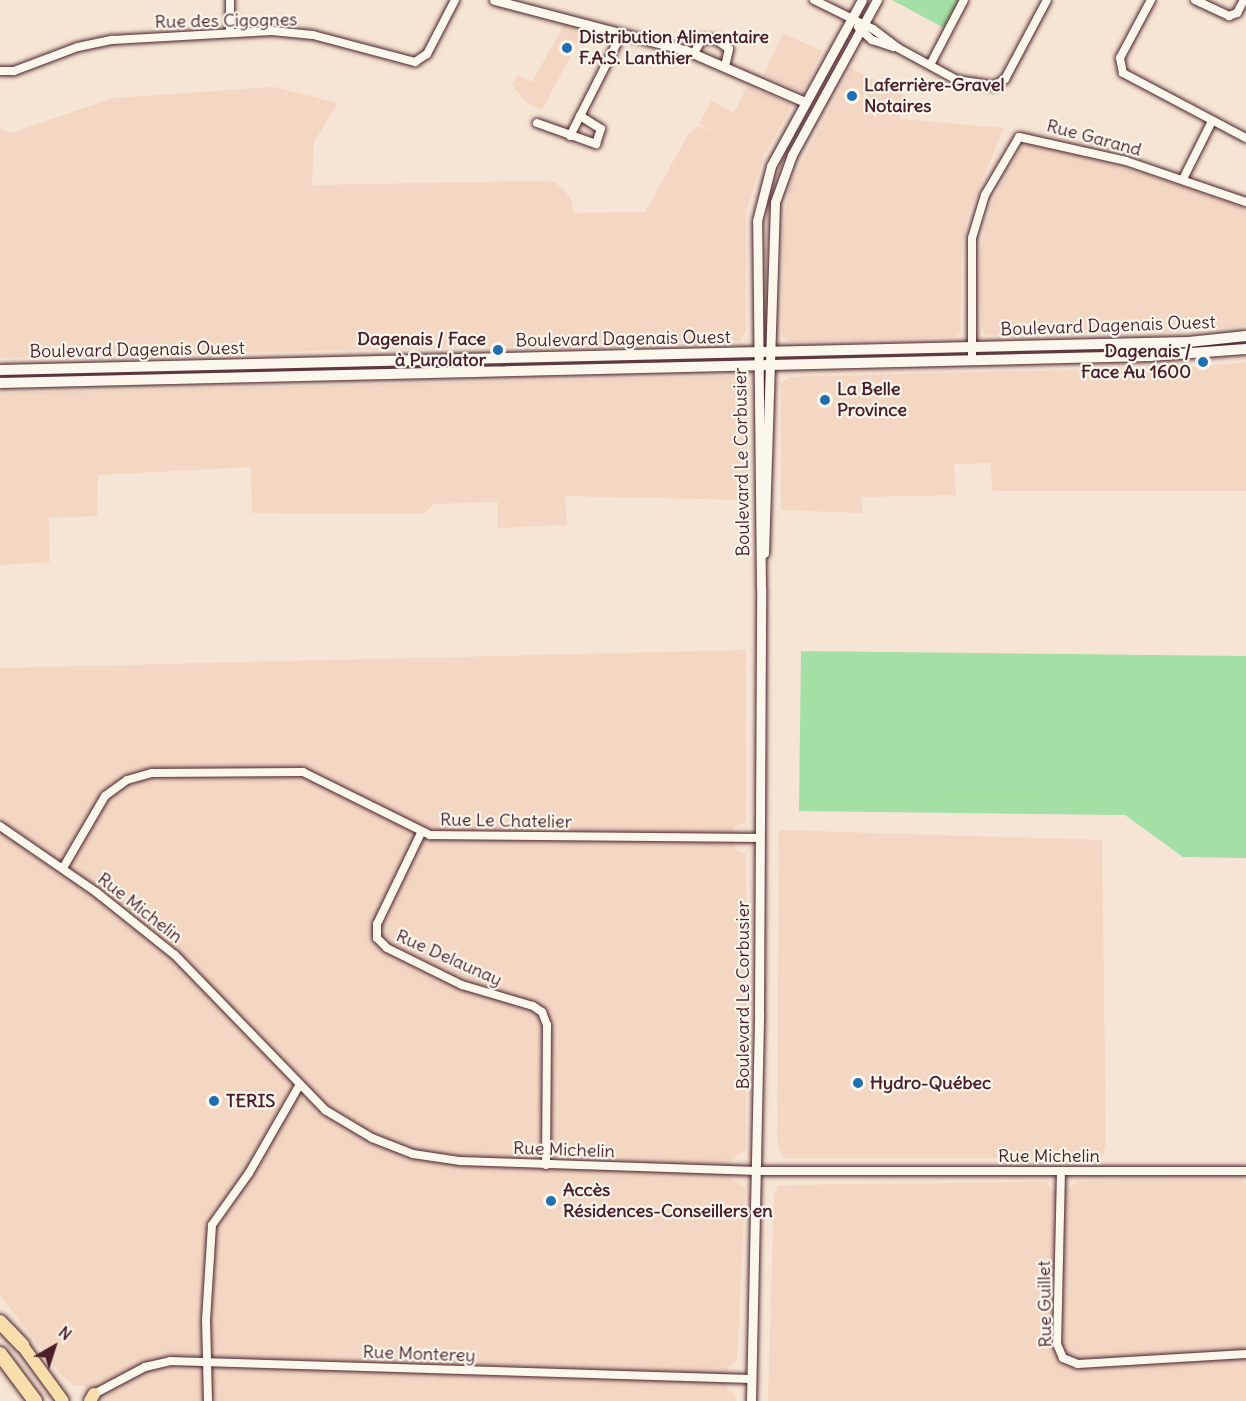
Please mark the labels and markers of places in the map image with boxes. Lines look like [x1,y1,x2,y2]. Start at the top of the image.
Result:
place label: Distribution Alimentaire F.A.S. Lanthier [579,27,769,70]
marker: Distribution Alimentaire F.A.S. Lanthier [560,41,574,55]
place label: Laferrière-Gravel Notaires [864,75,1005,118]
marker: Laferrière-Gravel Notaires [845,89,859,103]
place label: Dagenais / Face à Purolator [357,329,486,372]
place label: Dagenais / Face Au 1600 [1081,341,1191,384]
marker: Dagenais / Face à Purolator [491,343,505,357]
marker: Dagenais / Face Au 1600 [1196,355,1210,369]
place label: La Belle Province [837,379,907,422]
marker: La Belle Province [818,393,832,407]
place label: Hydro-Québec [870,1072,991,1094]
marker: Hydro-Québec [851,1076,865,1090]
place label: TERIS [226,1090,275,1112]
marker: TERIS [207,1094,221,1108]
place label: Accès Résidences-Conseillers en [563,1180,773,1222]
marker: Accès Résidences-Conseillers en [544,1194,558,1208]

